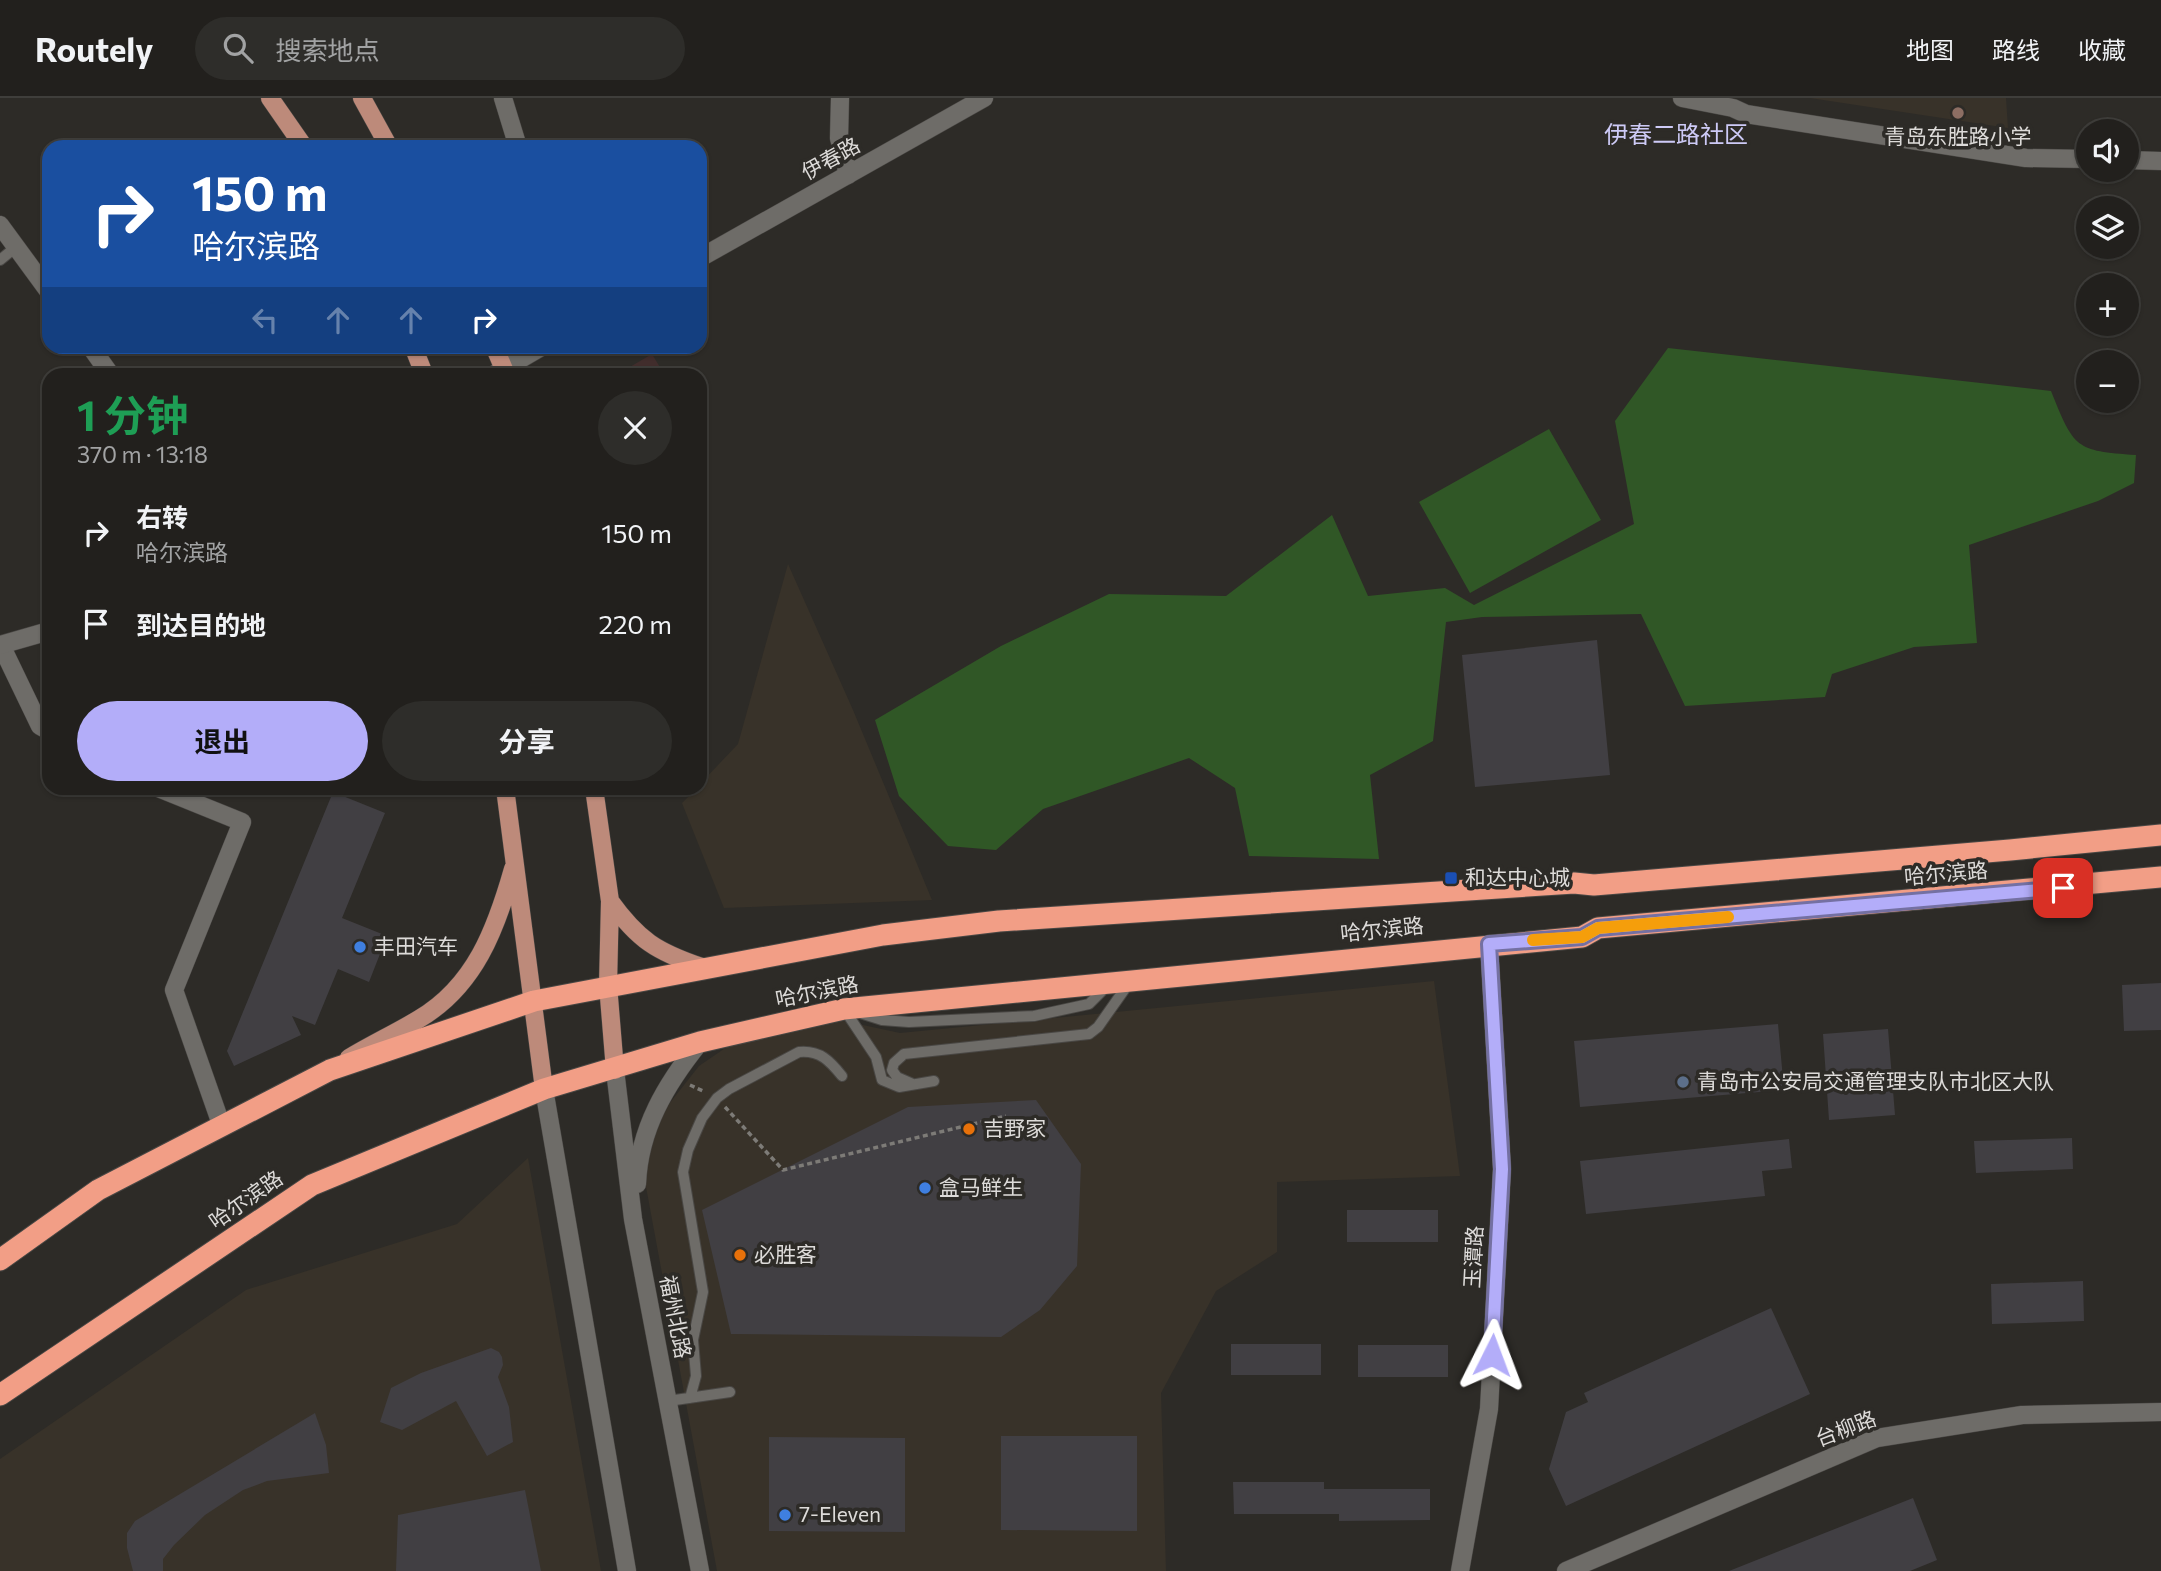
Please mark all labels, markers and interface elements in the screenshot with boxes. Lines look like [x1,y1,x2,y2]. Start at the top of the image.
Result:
search box [195,17,685,80]
text: Routely [35,28,153,69]
icon: search [219,29,257,67]
text: 搜索地点 [275,34,380,65]
text: 地图 [1906,35,1954,64]
text: 路线 [1992,35,2040,64]
text: 收藏 [2078,35,2126,64]
marker: 青岛东胜路小学 [1950,105,1966,121]
district label: 伊春二路社区 [1604,119,1748,148]
map controls [2076,119,2139,413]
button: sound [2076,119,2139,182]
place label: 青岛东胜路小学 [1885,123,2032,148]
street label: 伊春路 [797,131,864,184]
text: 150 m [192,161,327,221]
icon: right [77,168,168,259]
button: layers [2076,196,2139,259]
text: 哈尔滨路 [192,225,320,265]
button: + [2076,273,2139,336]
icon: left [246,301,284,339]
icon: ahead [319,301,357,339]
icon: ahead [392,301,430,339]
icon: right [465,301,503,339]
button: − [2076,350,2139,413]
text: 1 分钟 [77,388,188,440]
button: close [598,391,672,465]
text: 370 m · 13:18 [77,440,208,468]
text: 右转 [136,501,188,532]
icon: right [77,514,115,552]
text: 150 m [601,517,672,548]
text: 哈尔滨路 [136,538,228,566]
icon: arrive [77,605,115,643]
text: 220 m [599,608,672,639]
text: 到达目的地 [136,609,266,640]
button: 退出 [77,701,368,781]
button: 分享 [382,701,672,781]
street label: 哈尔滨路 [1903,856,1989,889]
pin [2033,858,2093,918]
place label: 和达中心城 [1465,864,1570,889]
icon: arrive [2044,869,2082,907]
marker: 和达中心城 [1443,870,1459,886]
street label: 哈尔滨路 [1339,912,1425,945]
place label: 丰田汽车 [374,933,458,958]
marker: 丰田汽车 [352,939,368,955]
street label: 哈尔滨路 [773,970,860,1011]
place label: 青岛市公安局交通管理支队市北区大队 [1697,1068,2054,1093]
marker: 青岛市公安局交通管理支队市北区大队 [1675,1074,1691,1090]
place label: 吉野家 [983,1115,1046,1140]
marker: 吉野家 [961,1121,977,1137]
street label: 哈尔滨路 [204,1164,287,1233]
place label: 盒马鲜生 [939,1174,1023,1199]
marker: 盒马鲜生 [917,1180,933,1196]
street label: 玉潭路 [1458,1225,1487,1289]
place label: 必胜客 [754,1241,817,1266]
marker: 必胜客 [732,1247,748,1263]
street label: 福州北路 [656,1273,697,1360]
position arrow [1455,1318,1529,1392]
street label: 台柳路 [1812,1405,1879,1451]
place label: 7-Eleven [799,1501,881,1526]
marker: 7-Eleven [777,1507,793,1523]

